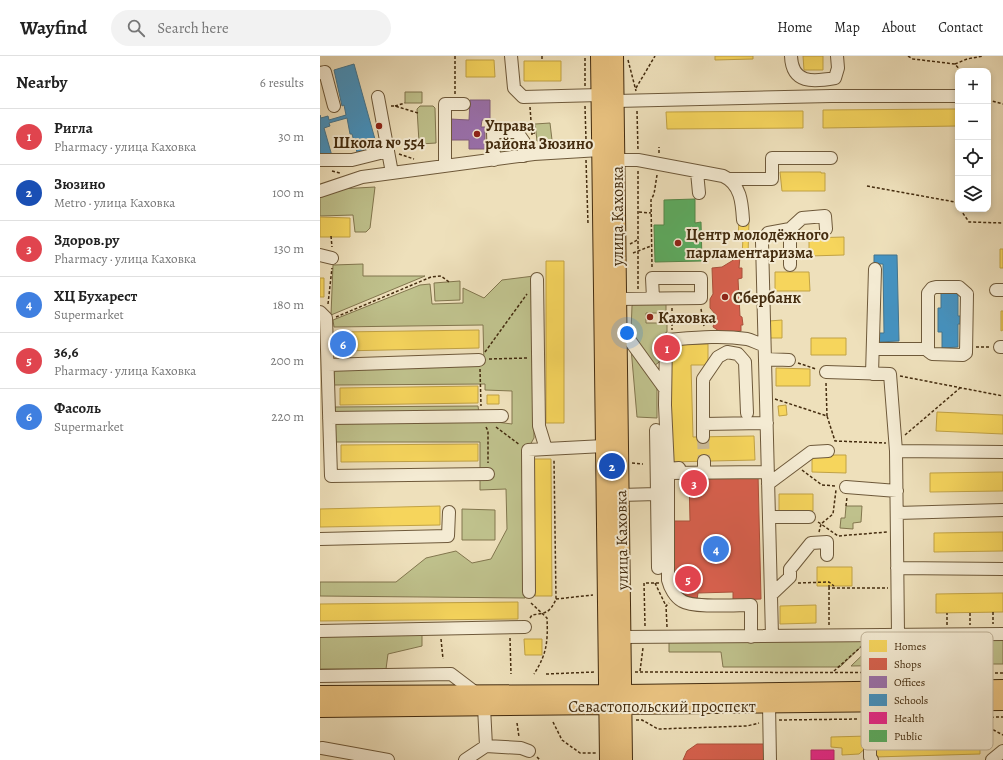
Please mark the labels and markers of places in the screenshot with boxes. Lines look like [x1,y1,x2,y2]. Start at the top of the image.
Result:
place label: Управа района Зюзино [485,115,593,155]
marker: Школа № 554 [374,121,384,131]
marker: Управа района Зюзино [472,129,482,139]
place label: Школа № 554 [333,132,425,154]
place label: Центр молодёжного парламентаризма [686,224,829,264]
marker: Центр молодёжного парламентаризма [673,238,683,248]
place label: Сбербанк [733,287,801,309]
marker: Сбербанк [720,292,730,302]
place label: Каховка [658,307,717,329]
marker: Каховка [645,312,655,322]
pin: 6 [330,329,356,359]
pin: 1 [654,333,680,363]
pin: 2 [599,451,625,481]
pin: 3 [681,468,707,498]
pin: 4 [703,534,729,564]
pin: 5 [675,564,701,594]

